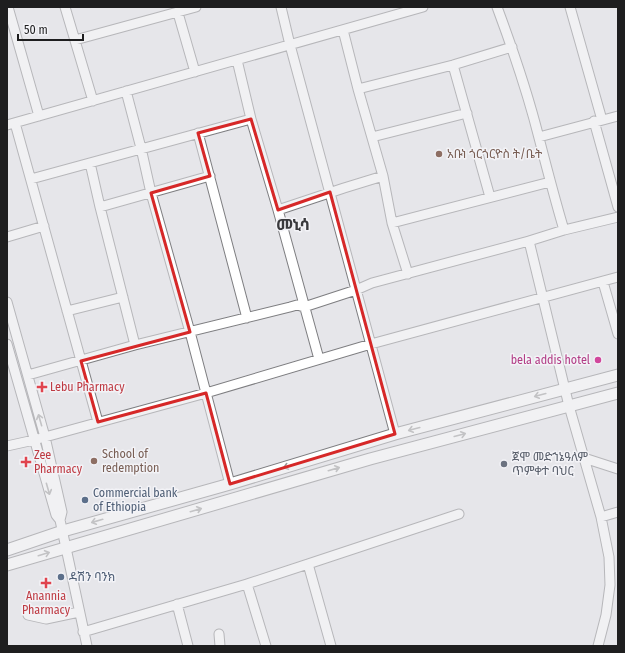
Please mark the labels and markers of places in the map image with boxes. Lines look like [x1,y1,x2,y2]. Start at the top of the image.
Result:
place label: አቡነ ጎርጎርዮስ ት/ቤት [447,147,543,161]
marker: አቡነ ጎርጎርዮስ ት/ቤት [434,149,444,159]
place label: bela addis hotel [511,353,590,367]
marker: bela addis hotel [593,355,603,365]
place label: Lebu Pharmacy [50,380,125,394]
marker: Lebu Pharmacy [37,382,47,392]
place label: School of redemption [102,447,159,475]
place label: Zee Pharmacy [34,448,83,476]
place label: ጀሞ መድኀኔዓለም ጥምቀተ ባህር [512,450,589,478]
marker: School of redemption [89,456,99,466]
marker: Zee Pharmacy [21,457,31,467]
marker: ጀሞ መድኀኔዓለም ጥምቀተ ባህር [499,459,509,469]
place label: Commercial bank of Ethiopia [93,486,178,514]
marker: Commercial bank of Ethiopia [80,495,90,505]
place label: ዳሽን ባንክ [69,570,115,584]
marker: ዳሽን ባንክ [56,572,66,582]
marker: Anannia Pharmacy [41,578,51,588]
place label: Anannia Pharmacy [22,589,71,617]

